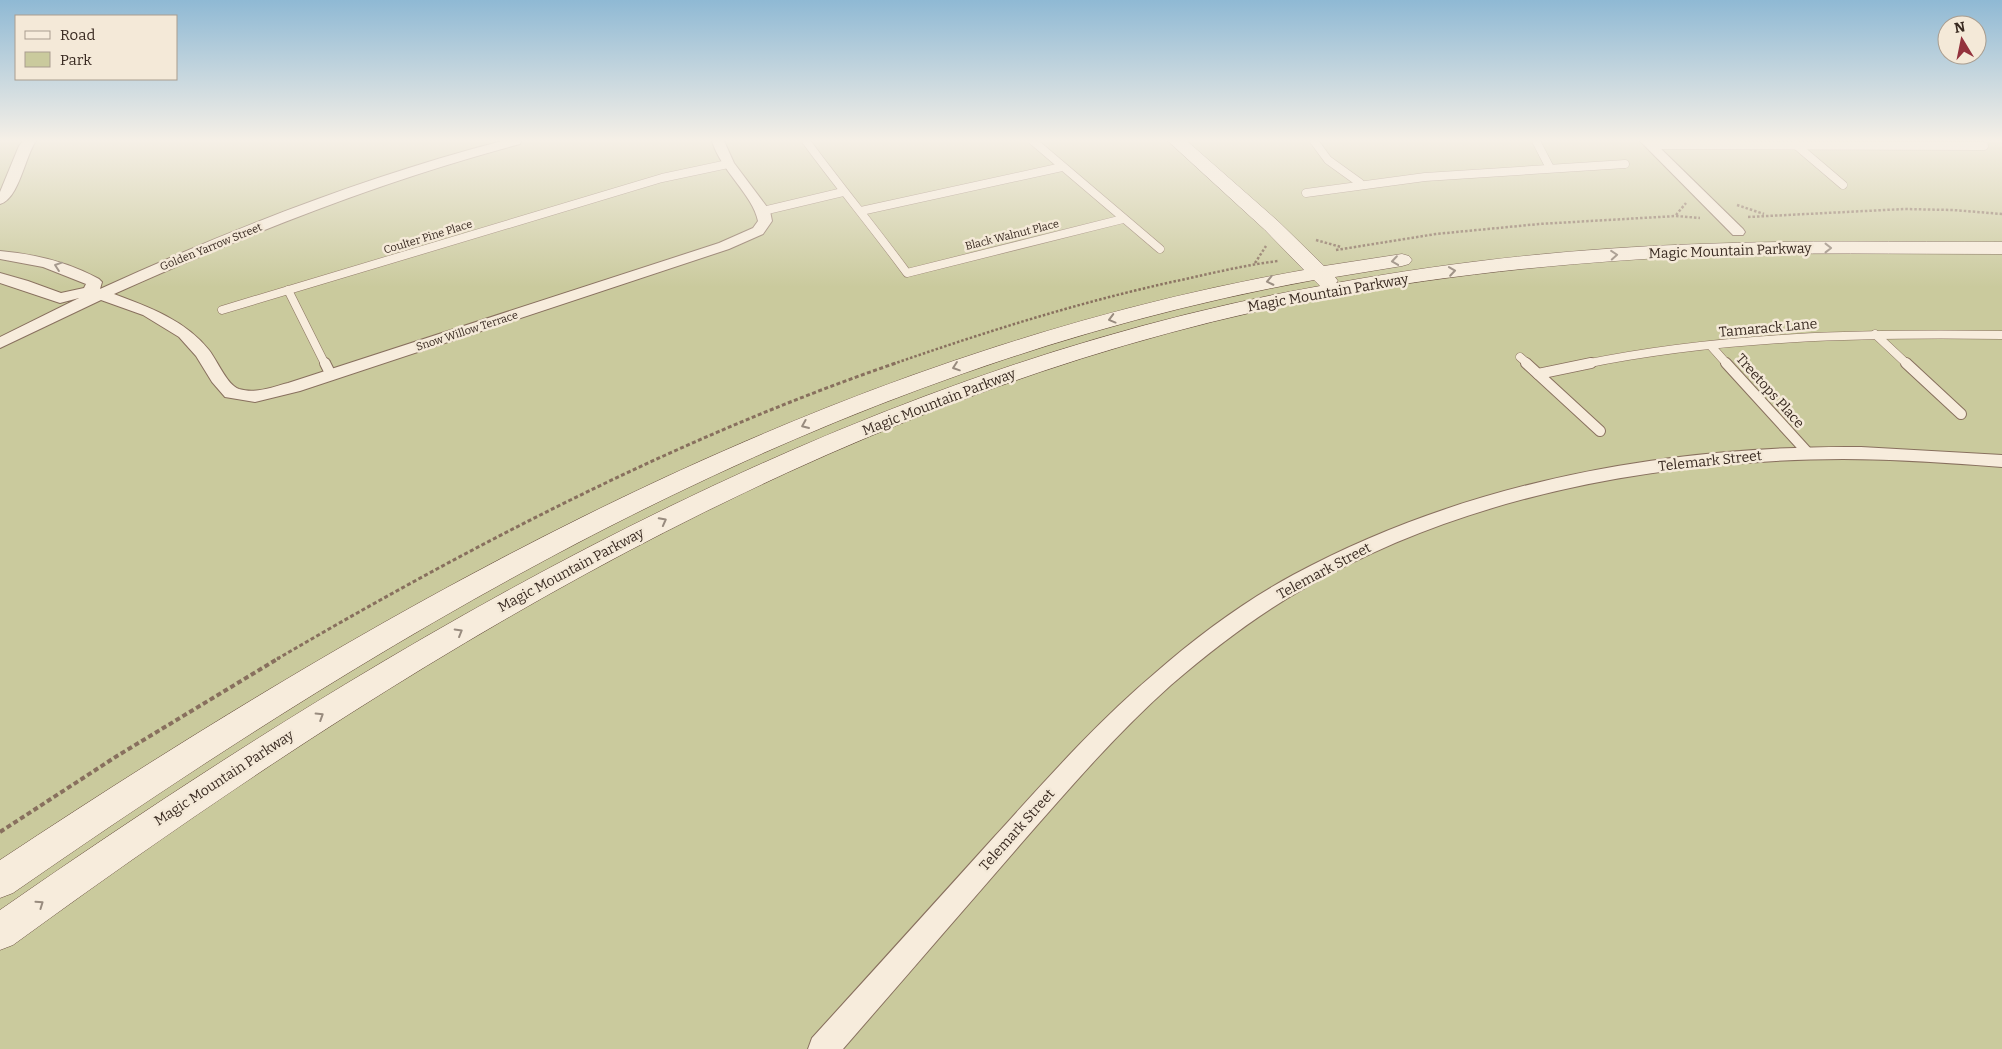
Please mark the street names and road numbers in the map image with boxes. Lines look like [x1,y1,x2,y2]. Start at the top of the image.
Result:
street label: Coulter Pine Place [382,217,474,257]
street label: Black Walnut Place [964,217,1060,253]
street label: Golden Yarrow Street [158,221,264,273]
street label: Magic Mountain Parkway [1648,240,1812,262]
street label: Magic Mountain Parkway [1246,270,1410,316]
street label: Snow Willow Terrace [414,308,520,354]
street label: Tamarack Lane [1718,315,1818,341]
street label: Treetops Place [1732,350,1808,432]
street label: Magic Mountain Parkway [860,365,1019,439]
street label: Telemark Street [1657,447,1763,475]
street label: Magic Mountain Parkway [495,524,647,616]
street label: Telemark Street [1274,539,1374,603]
street label: Magic Mountain Parkway [151,726,297,829]
street label: Telemark Street [976,786,1058,874]

